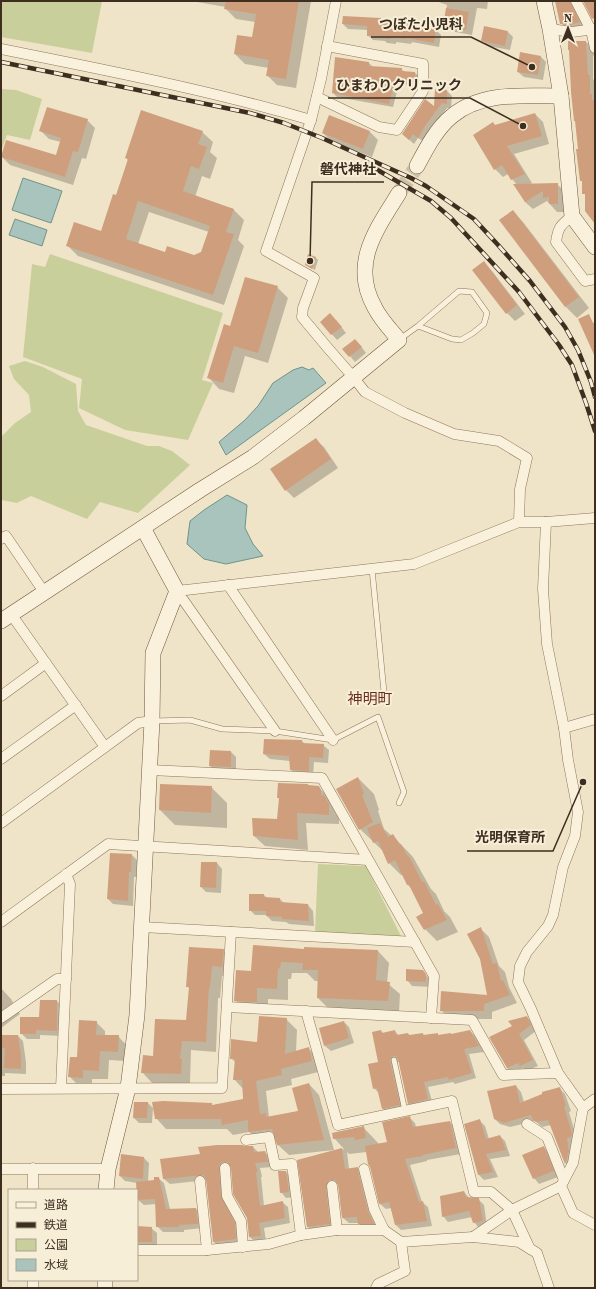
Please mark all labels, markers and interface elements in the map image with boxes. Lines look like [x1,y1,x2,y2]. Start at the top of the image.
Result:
north arrow [548,8,588,48]
callout: つぼた小児科 [371,11,471,37]
text: N [564,11,572,26]
text: つぼた小児科 [379,14,463,34]
callout: ひまわりクリニック [328,72,470,98]
text: ひまわりクリニック [336,75,462,95]
callout: 磐代神社 [312,156,384,182]
text: 磐代神社 [320,159,376,179]
district label: 神明町 [347,688,393,709]
callout: 光明保育所 [467,825,553,851]
text: 光明保育所 [475,827,545,847]
legend [8,1189,138,1281]
text: 道路 [44,1197,68,1213]
text: 鉄道 [44,1217,68,1233]
text: 公園 [44,1237,68,1253]
text: 水域 [44,1257,68,1273]

